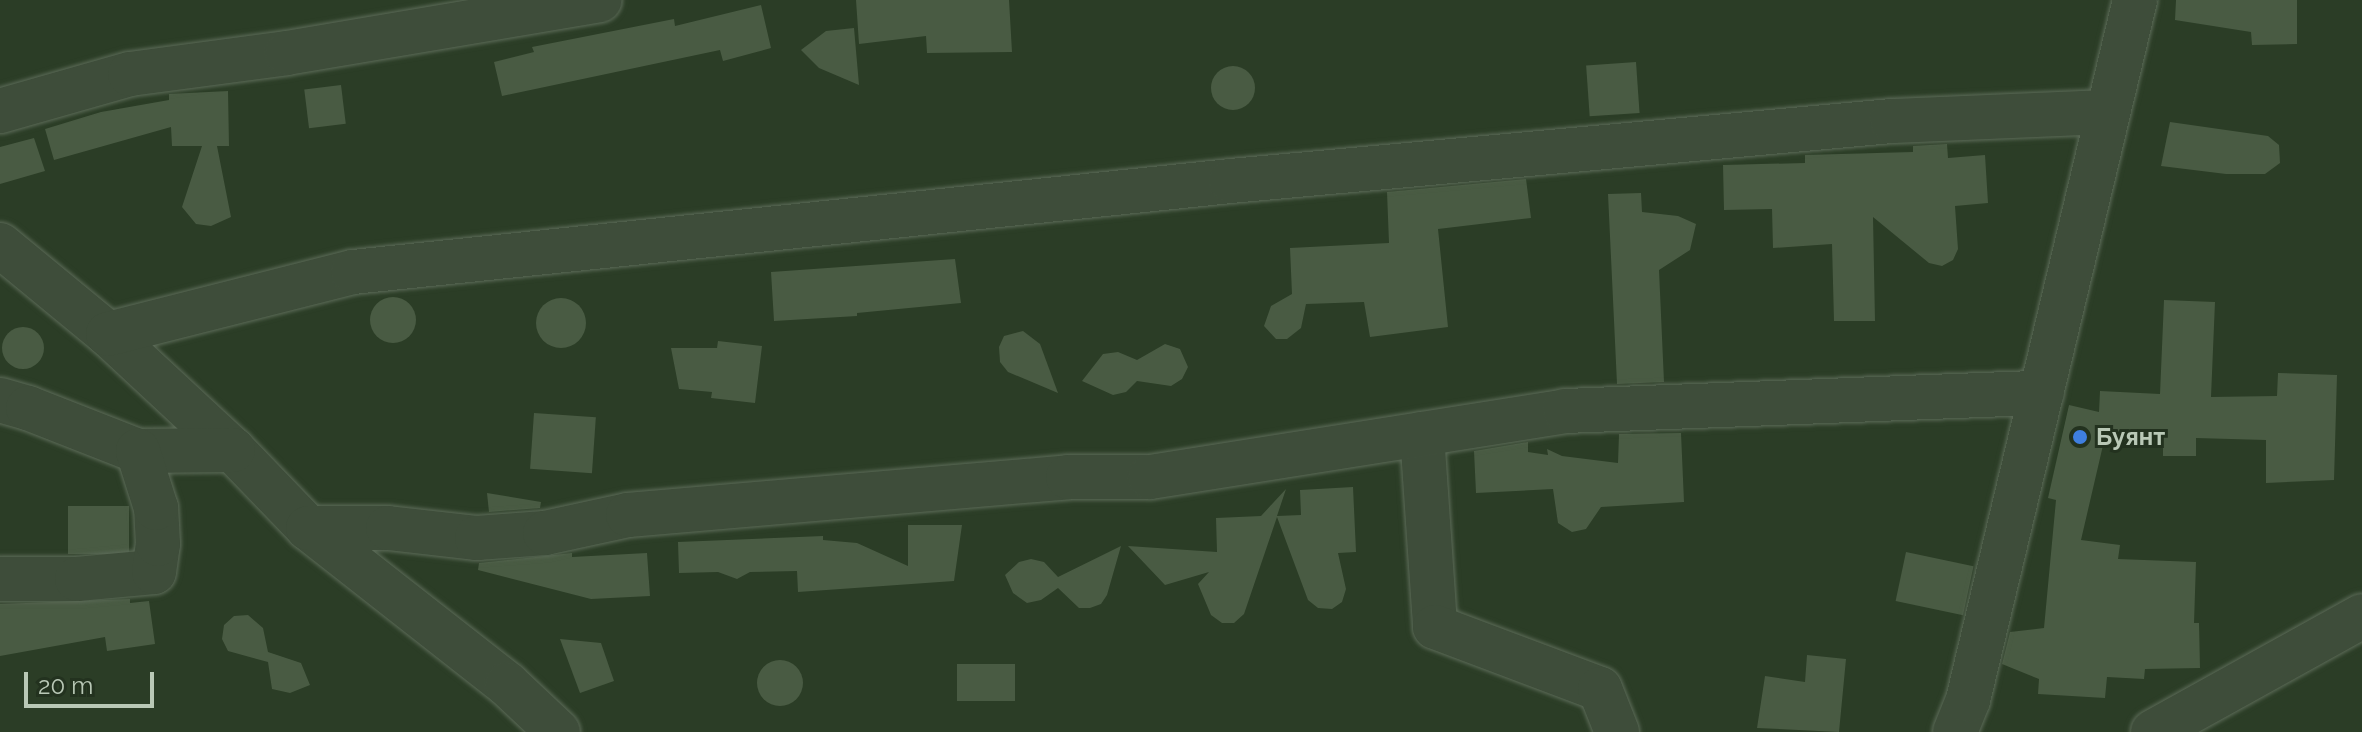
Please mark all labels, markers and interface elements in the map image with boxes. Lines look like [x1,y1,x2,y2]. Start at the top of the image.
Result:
place label: Буянт [2096,423,2165,451]
marker: Буянт [2071,428,2089,446]
scale bar [28,656,158,706]
text: 20 m [38,671,93,700]

